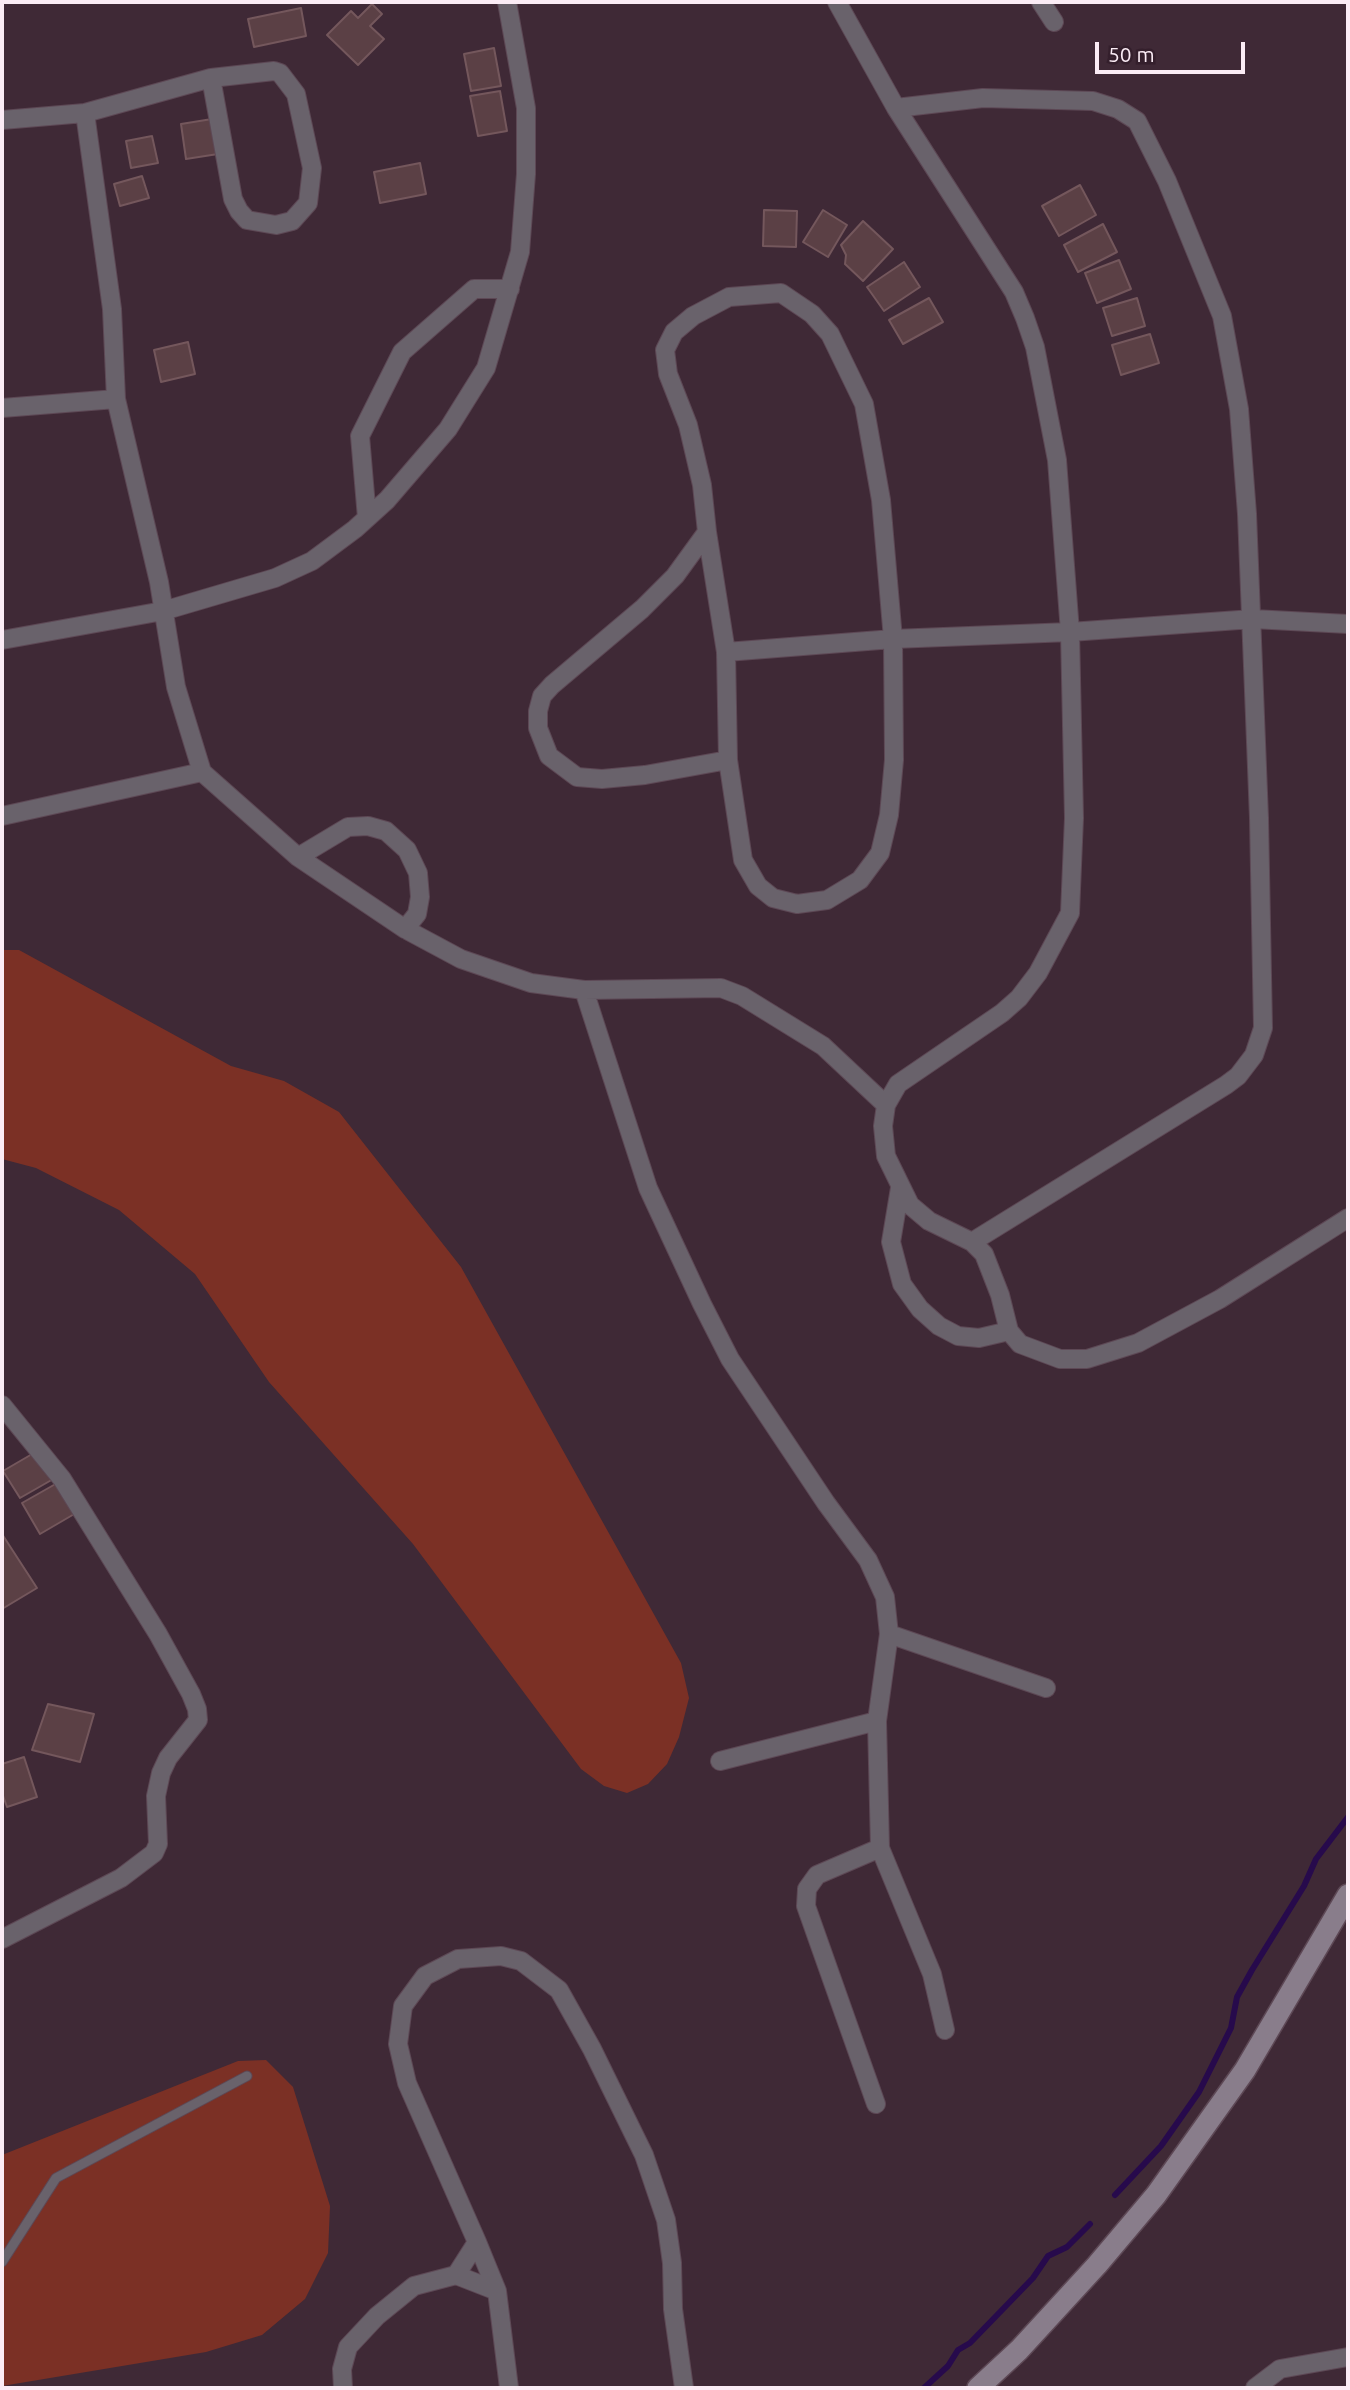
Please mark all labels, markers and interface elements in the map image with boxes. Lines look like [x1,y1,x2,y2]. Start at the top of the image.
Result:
scale bar [1098,28,1248,72]
text: 50 m [1108,42,1155,66]

